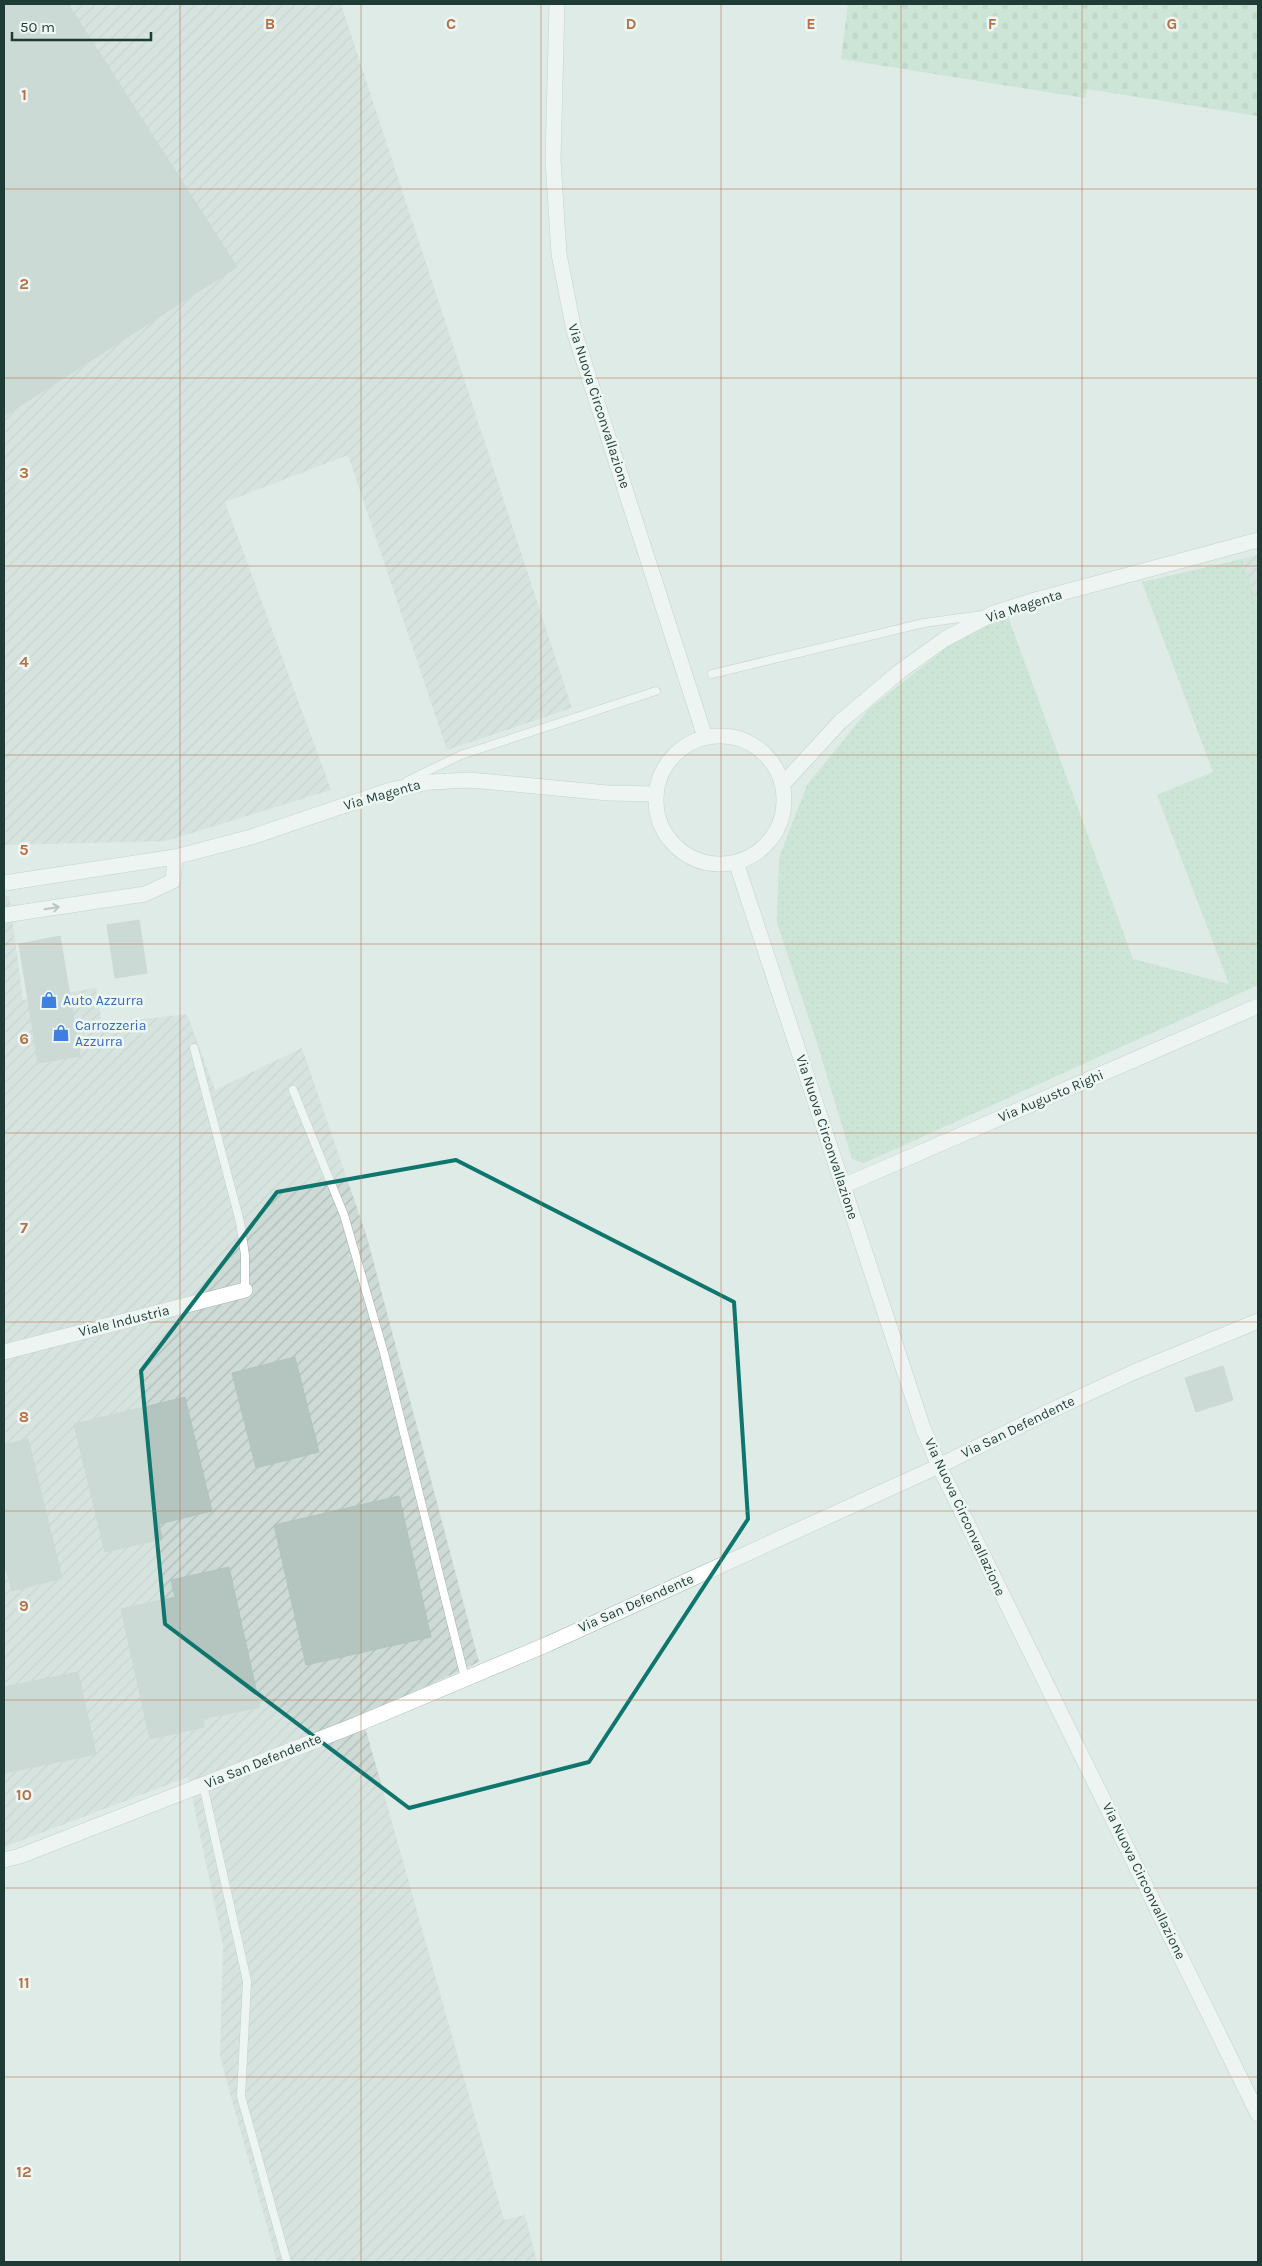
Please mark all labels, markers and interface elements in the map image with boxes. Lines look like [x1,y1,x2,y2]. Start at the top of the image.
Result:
scale bar [12,10,151,42]
text: B [265,14,275,33]
text: C [446,14,456,33]
text: D [626,14,637,33]
text: E [806,14,816,33]
text: F [988,14,997,33]
text: G [1167,14,1177,33]
text: 50 m [20,18,55,36]
text: 1 [21,85,27,104]
text: 2 [19,274,29,293]
street label: Via Nuova Circonvallazione [564,321,634,491]
text: 3 [19,463,29,482]
street label: Via Magenta [984,586,1064,626]
text: 4 [19,652,29,671]
street label: Via Magenta [342,776,422,814]
text: 5 [19,840,29,859]
one-way arrow [44,903,60,913]
shop icon: Auto Azzurra [39,990,59,1010]
place label: Auto Azzurra [63,992,143,1009]
place label: Carrozzeria Azzurra [75,1017,146,1050]
shop icon: Carrozzeria Azzurra [51,1023,71,1043]
text: 6 [19,1029,29,1048]
street label: Via Nuova Circonvallazione [792,1052,862,1222]
street label: Via Augusto Righi [996,1066,1106,1126]
text: 7 [20,1218,28,1237]
street label: Viale Industria [77,1302,171,1340]
street label: Via San Defendente [958,1392,1078,1462]
text: 8 [19,1407,29,1426]
street label: Via Nuova Circonvallazione [921,1435,1009,1599]
street label: Via San Defendente [576,1570,696,1636]
text: 9 [19,1596,29,1615]
street label: Via San Defendente [202,1730,324,1792]
text: 10 [16,1785,32,1804]
street label: Via Nuova Circonvallazione [1099,1800,1189,1962]
text: 11 [18,1973,30,1992]
text: 12 [16,2162,32,2181]

